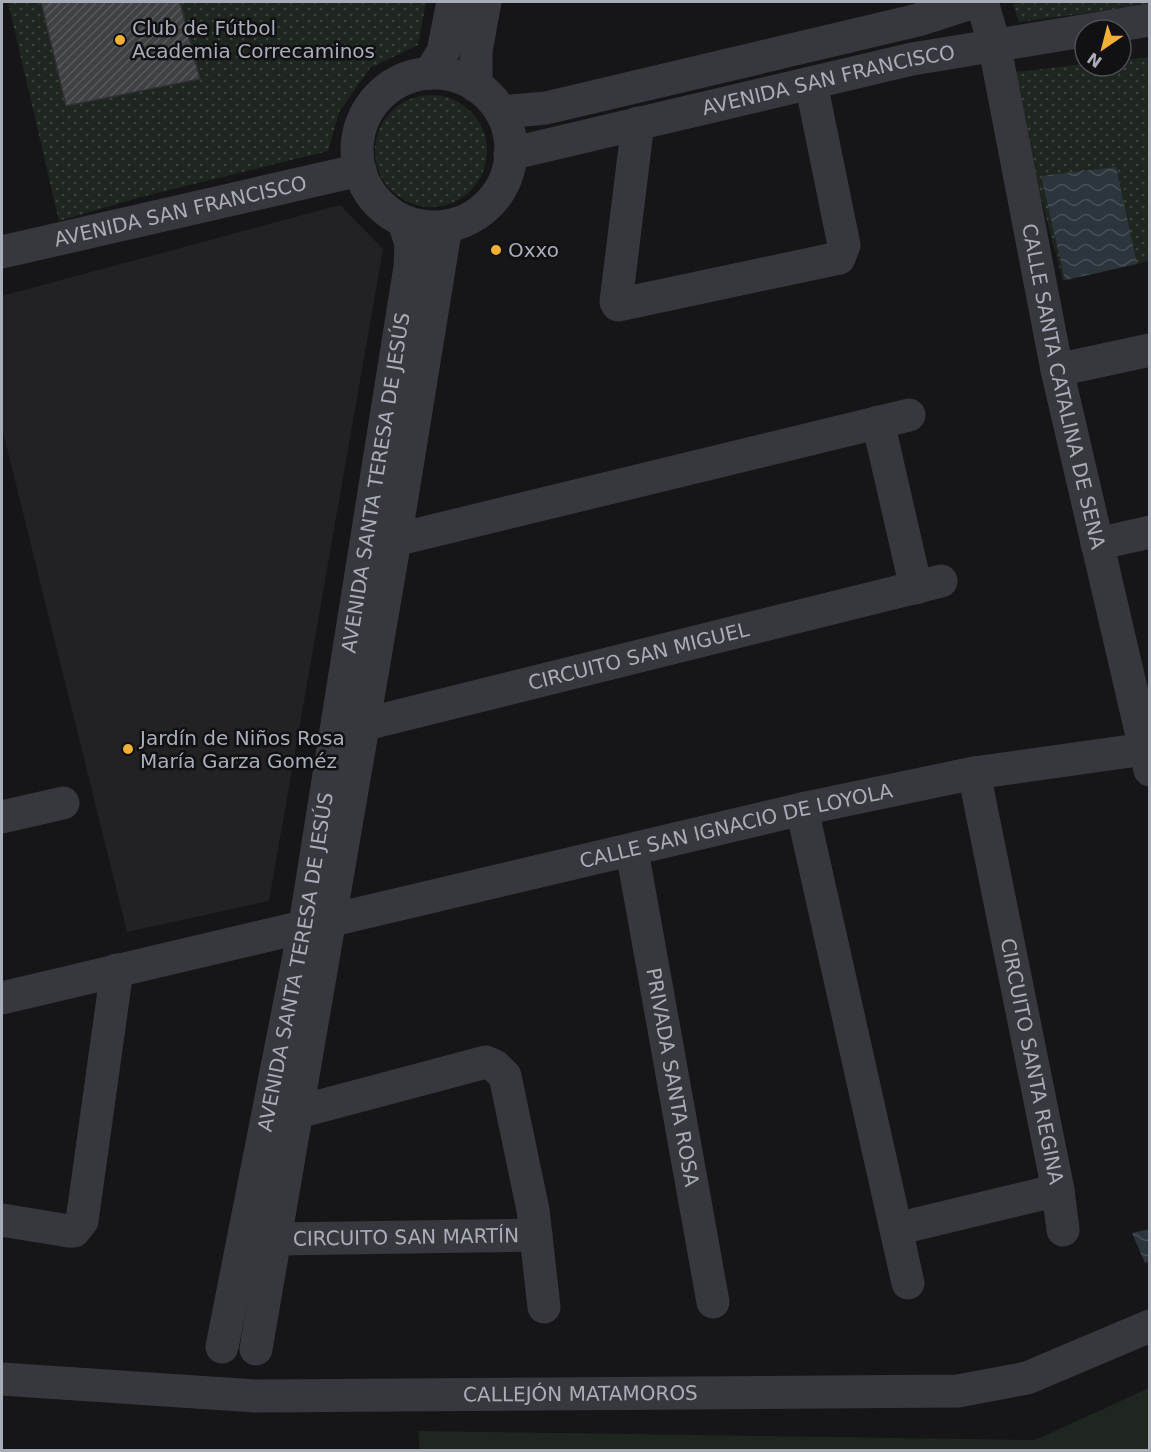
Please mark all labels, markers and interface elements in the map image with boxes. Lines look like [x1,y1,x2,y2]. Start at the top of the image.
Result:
place label: Club de Fútbol Academia Correcaminos [132,16,375,63]
north arrow [1073,18,1133,78]
marker: Club de Fútbol Academia Correcaminos [113,33,127,47]
street label: AVENIDA SAN FRANCISCO [700,40,956,120]
text: N [1084,48,1106,71]
street label: AVENIDA SAN FRANCISCO [52,171,309,252]
street label: CALLE SANTA CATALINA DE SENA [1017,221,1110,552]
place label: Oxxo [508,238,559,262]
marker: Oxxo [489,243,503,257]
street label: AVENIDA SANTA TERESA DE JESÚS [337,311,415,655]
street label: CIRCUITO SAN MIGUEL [526,617,752,695]
place label: Jardín de Niños Rosa María Garza Goméz [138,726,345,773]
marker: Jardín de Niños Rosa María Garza Goméz [121,742,135,756]
street label: CALLE SAN IGNACIO DE LOYOLA [577,778,895,873]
street label: AVENIDA SANTA TERESA DE JESÚS [253,791,338,1134]
street label: CIRCUITO SANTA REGINA [996,936,1069,1187]
street label: PRIVADA SANTA ROSA [641,966,704,1189]
street label: CIRCUITO SAN MARTÍN [293,1223,519,1251]
street label: CALLEJÓN MATAMOROS [463,1381,698,1407]

